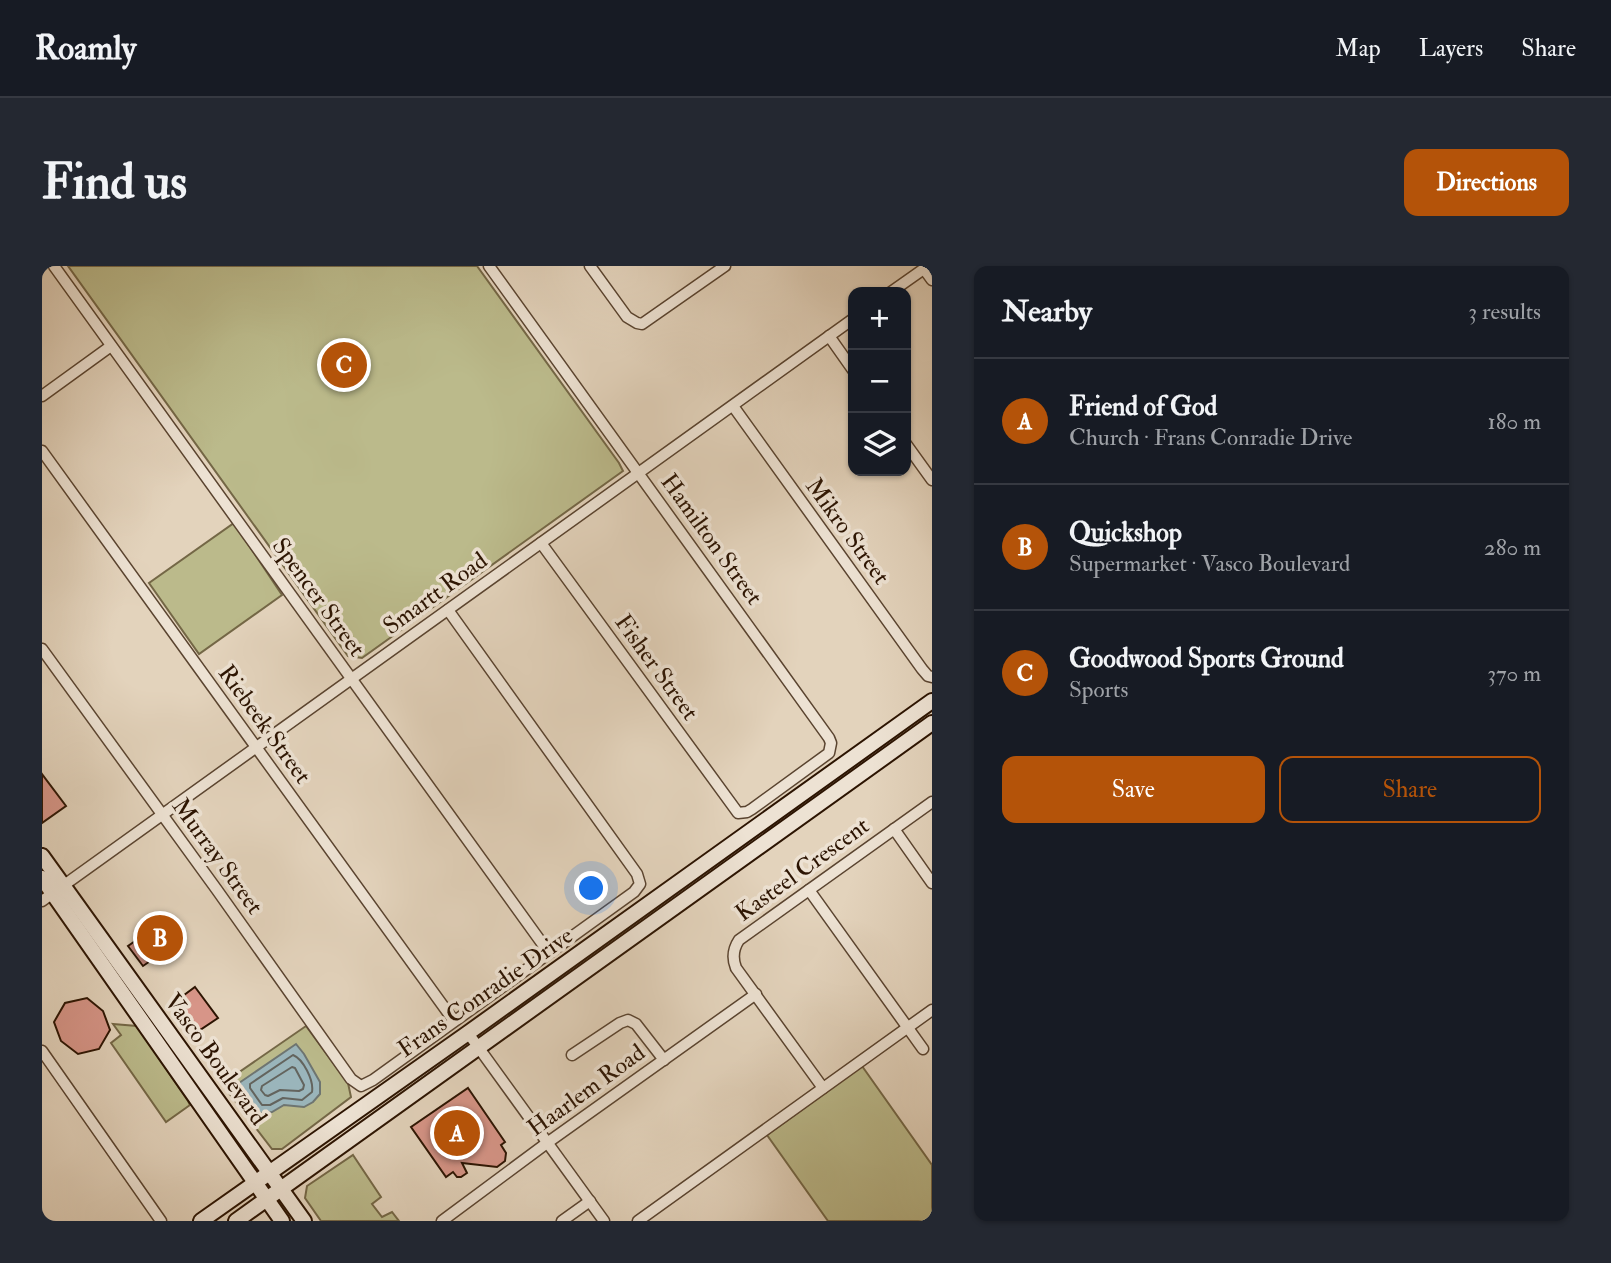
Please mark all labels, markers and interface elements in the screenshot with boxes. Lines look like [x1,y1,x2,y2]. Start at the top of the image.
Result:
text: Roamly [35,28,136,69]
text: Map [1336,33,1381,64]
text: Layers [1419,33,1483,64]
text: Share [1521,33,1576,64]
button: Directions [1404,149,1569,216]
text: Find us [42,152,187,213]
map controls [848,287,911,476]
button: + [848,287,911,350]
text: Nearby [1002,293,1092,330]
text: 3 results [1468,297,1541,326]
pin: C [321,339,367,391]
button: − [848,350,911,413]
text: Friend of God [1069,391,1217,423]
text: A [1018,407,1032,436]
text: 180 m [1488,407,1541,436]
button: layers [848,413,911,476]
text: Church · Frans Conradie Drive [1069,423,1352,452]
street label: Hamilton Street [653,467,770,611]
street label: Mikro Street [798,472,897,591]
text: Quickshop [1069,517,1182,549]
street label: Spencer Street [265,532,372,663]
text: B [1017,533,1033,562]
text: 280 m [1484,533,1541,562]
street label: Smartt Road [377,545,494,642]
text: Supermarket · Vasco Boulevard [1069,549,1350,578]
street label: Fisher Street [608,608,706,727]
text: Goodwood Sports Ground [1069,643,1344,675]
street label: Riebeek Street [211,659,318,790]
text: C [1017,659,1033,688]
text: 370 m [1487,659,1541,688]
text: Sports [1069,675,1128,704]
button: Save [1002,756,1265,823]
button: Share [1279,756,1541,823]
street label: Murray Street [165,792,270,921]
street label: Kasteel Crescent [729,810,876,928]
your location [574,871,608,905]
pin: B [137,912,183,964]
street label: Frans Conradie Drive [391,920,579,1065]
street label: Vasco Boulevard [157,987,274,1132]
street label: Haarlem Road [521,1037,651,1144]
pin: A [434,1107,480,1159]

